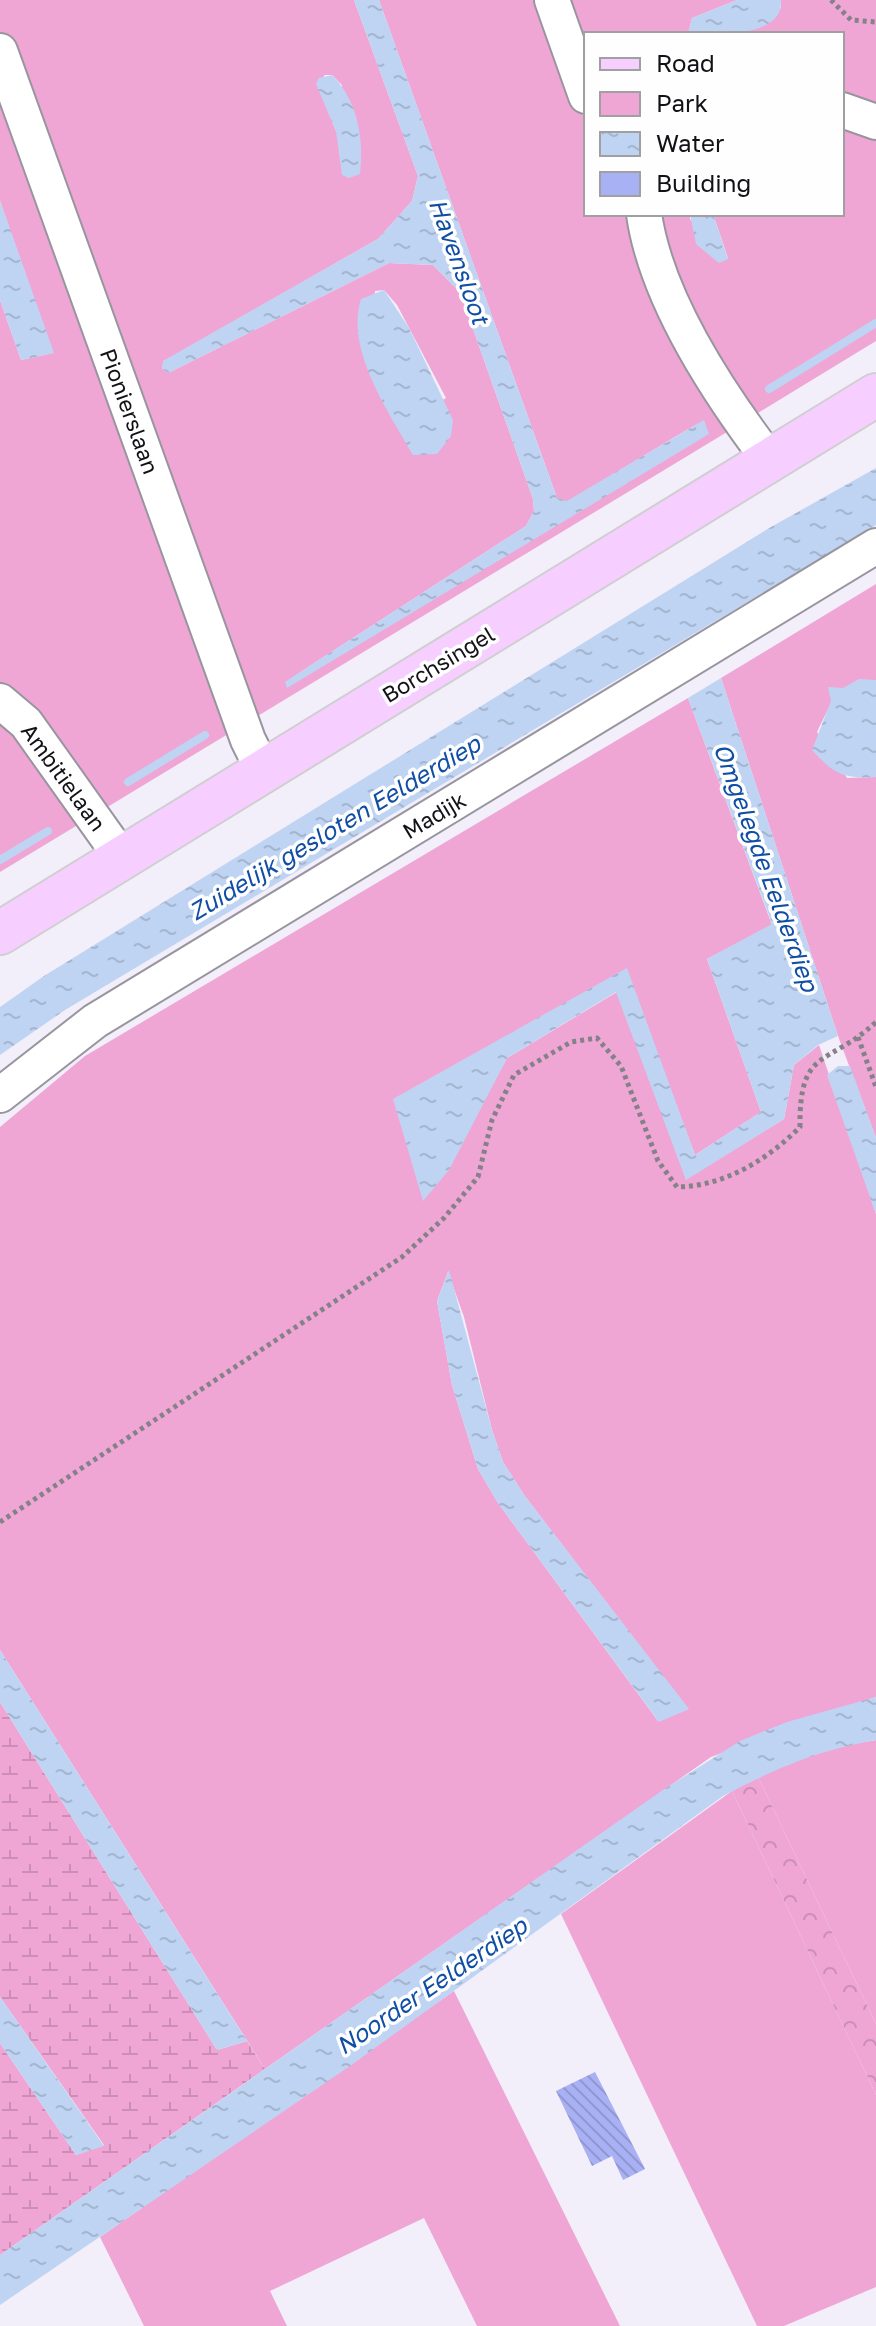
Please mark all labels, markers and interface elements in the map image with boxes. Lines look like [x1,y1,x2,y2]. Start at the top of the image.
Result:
legend [584,32,844,216]
text: Road [656,48,715,77]
text: Park [656,88,708,117]
text: Water [656,128,724,157]
text: Building [656,168,751,197]
water label: Havensloot [424,194,497,330]
street label: Pionierslaan [95,345,165,477]
street label: Borchsingel [377,620,499,708]
street label: Ambitielaan [16,718,112,836]
water label: Zuidelijk gesloten Eelderdiep [183,727,487,926]
water label: Omgelegde Eelderdiep [708,739,826,997]
street label: Madijk [397,786,471,844]
water label: Noorder Eelderdiep [330,1909,534,2060]

